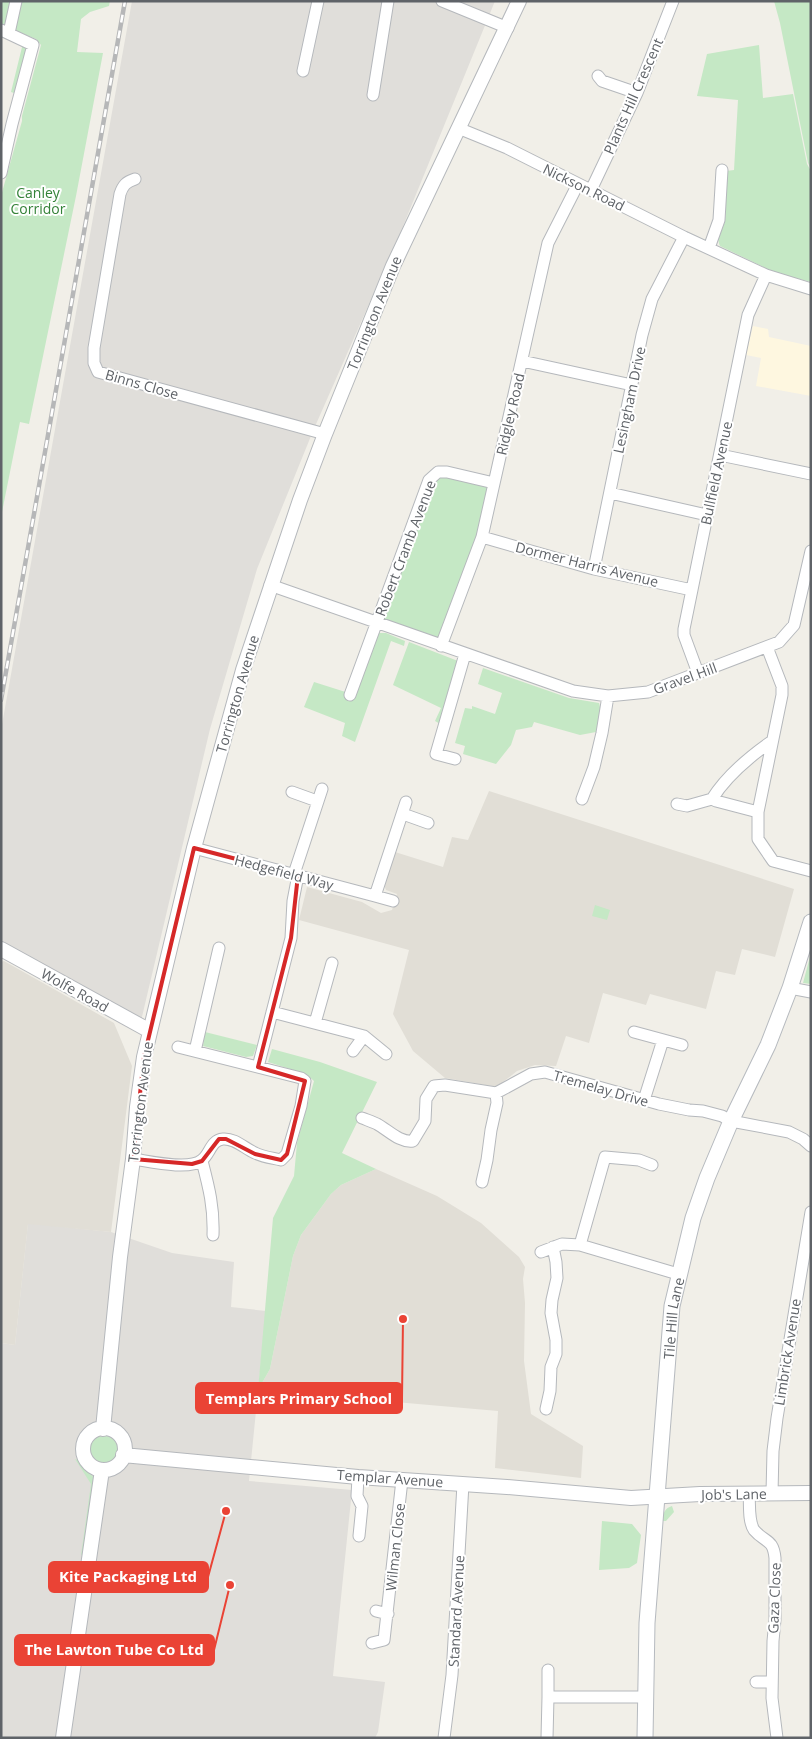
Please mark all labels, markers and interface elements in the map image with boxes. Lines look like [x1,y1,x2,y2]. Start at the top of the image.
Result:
street label: Plants Hill Crescent [599,35,667,157]
street label: Nickson Road [540,159,628,215]
park label: Canley Corridor [11,183,66,218]
street label: Torrington Avenue [342,253,406,373]
street label: Lesingham Drive [608,345,650,455]
street label: Binns Close [103,364,181,404]
street label: Ridgley Road [491,371,529,457]
street label: Bullfield Avenue [696,419,736,526]
street label: Robert Cramb Avenue [370,477,440,619]
street label: Dormer Harris Avenue [514,537,661,591]
street label: Torrington Avenue [211,633,263,755]
street label: Gravel Hill [650,658,720,698]
street label: Hedgefield Way [232,850,337,895]
street label: Wolfe Road [38,964,112,1016]
street label: Torrington Avenue [123,1040,157,1164]
street label: Tremelay Drive [551,1065,651,1111]
street label: Tile Hill Lane [658,1275,688,1360]
street label: Limbrick Avenue [769,1297,805,1407]
callout: Templars Primary School [196,1383,402,1413]
text: Templars Primary School [206,1388,392,1408]
street label: Templar Avenue [336,1465,444,1491]
street label: Job's Lane [699,1484,767,1504]
street label: Wilman Close [381,1502,409,1592]
street label: Standard Avenue [444,1554,468,1667]
callout: Kite Packaging Ltd [49,1562,208,1592]
street label: Gaza Close [763,1562,785,1634]
text: Kite Packaging Ltd [59,1566,197,1586]
callout: The Lawton Tube Co Ltd [15,1635,214,1665]
text: The Lawton Tube Co Ltd [24,1639,204,1659]

